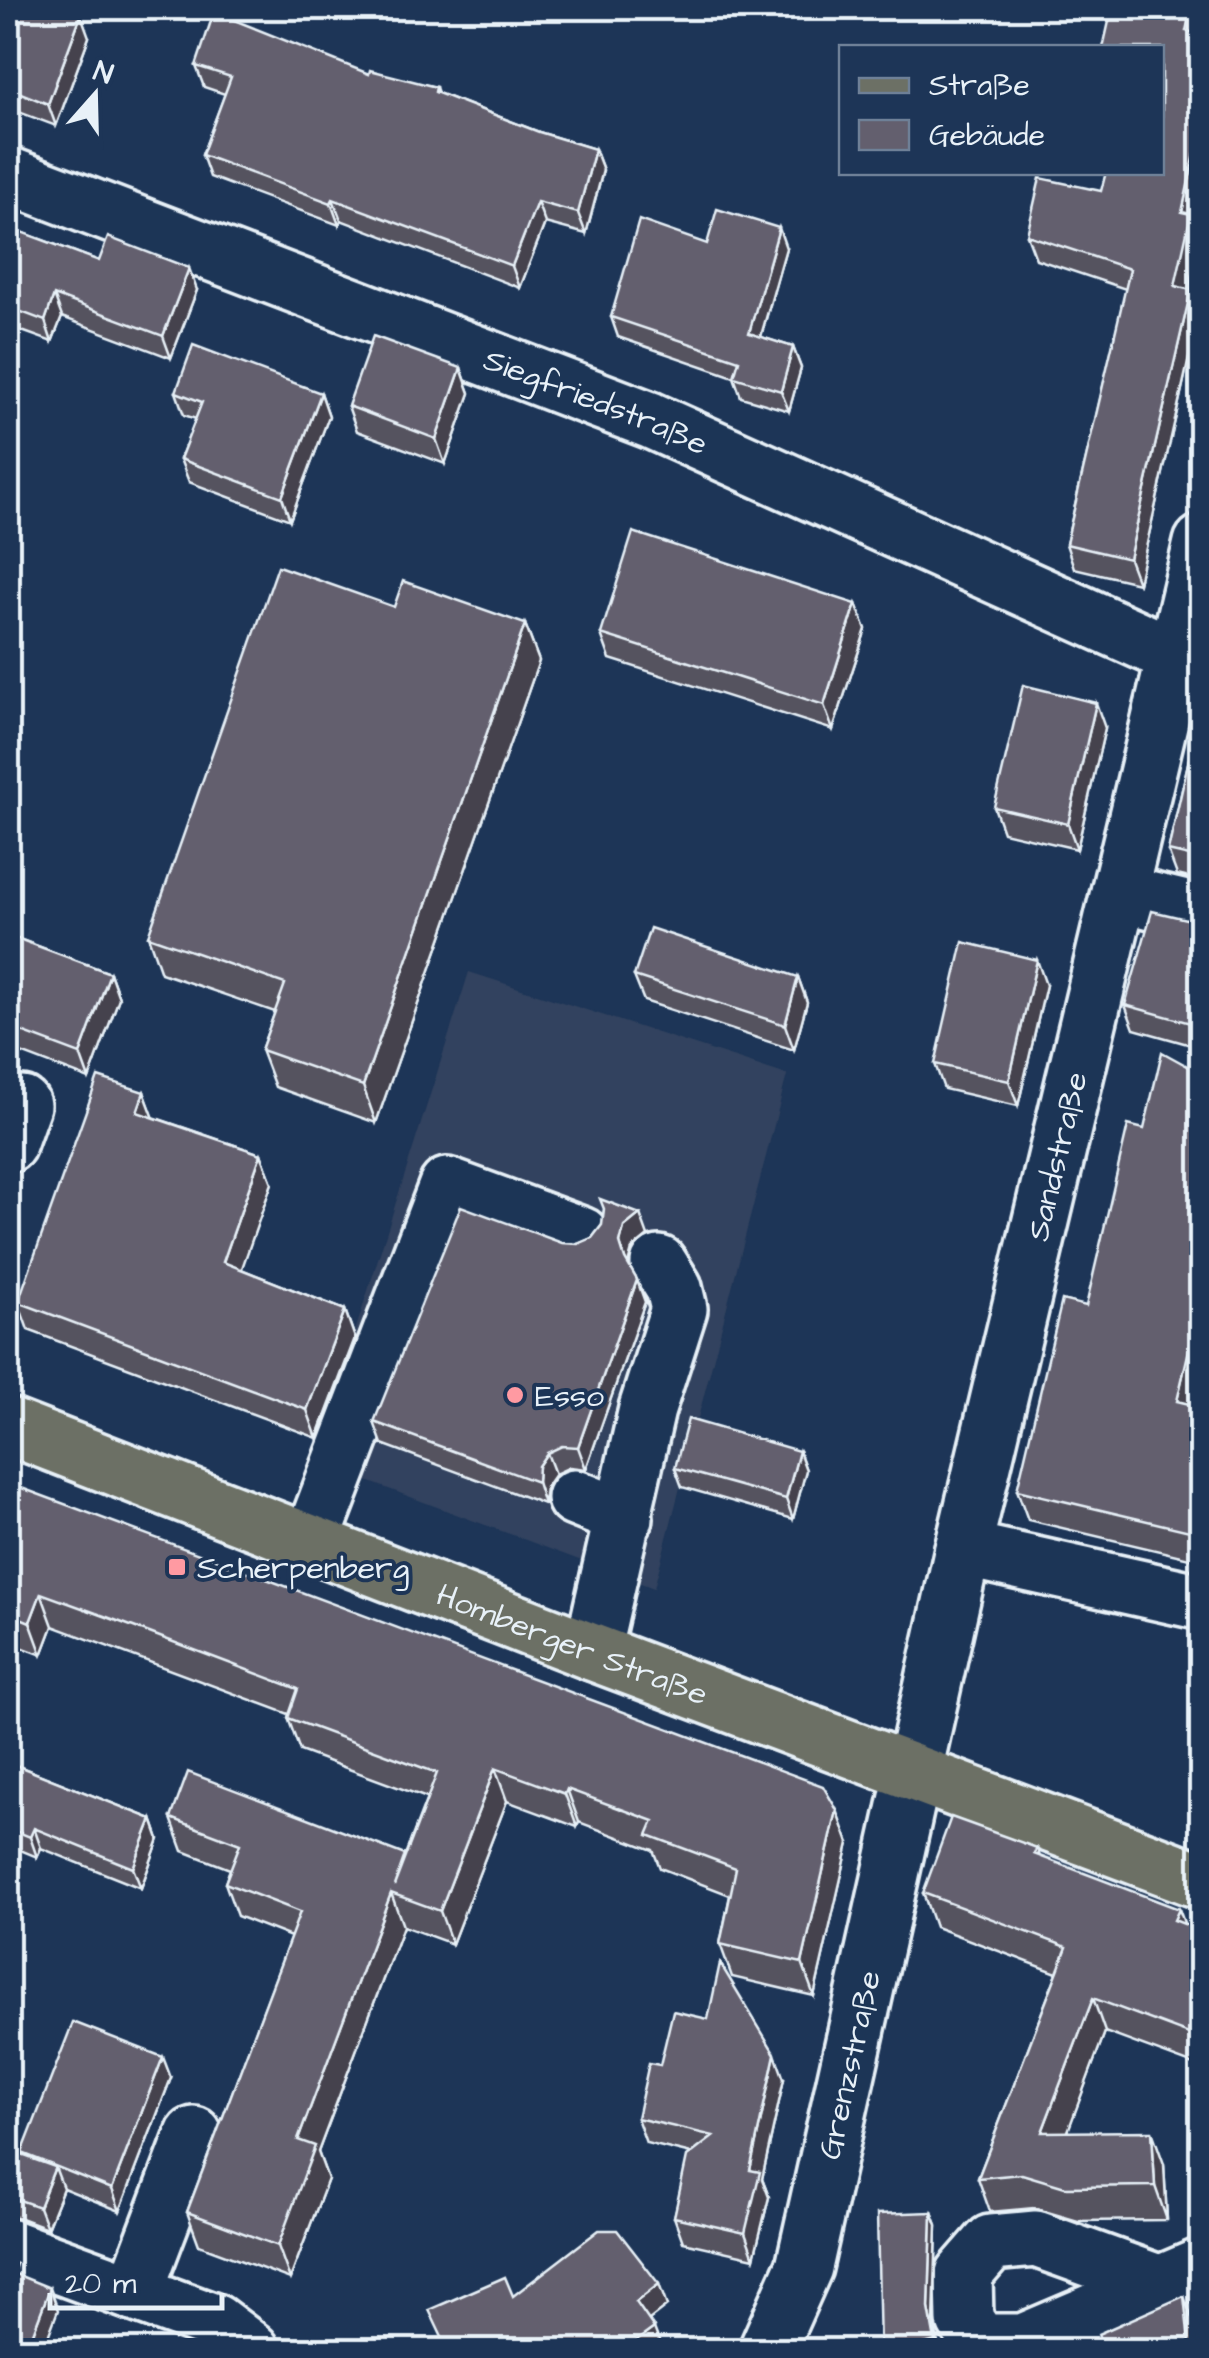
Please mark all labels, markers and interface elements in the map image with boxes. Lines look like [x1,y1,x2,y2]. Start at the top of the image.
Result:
north arrow [45,45,145,145]
legend [839,45,1164,175]
text: N [88,52,118,94]
text: Straße [929,65,1030,107]
text: Gebäude [929,115,1045,157]
street label: Siegfriedstraße [477,338,715,467]
street label: Sandstraße [1016,1068,1100,1246]
place label: Esso [535,1374,604,1419]
marker: Esso [504,1384,526,1406]
place label: Scherpenberg [197,1546,409,1591]
marker: Scherpenberg [166,1556,188,1578]
street label: Homberger Straße [430,1573,714,1717]
street label: Grenzstraße [808,1967,893,2164]
scale bar [50,2248,222,2310]
text: 20 m [65,2263,137,2305]

